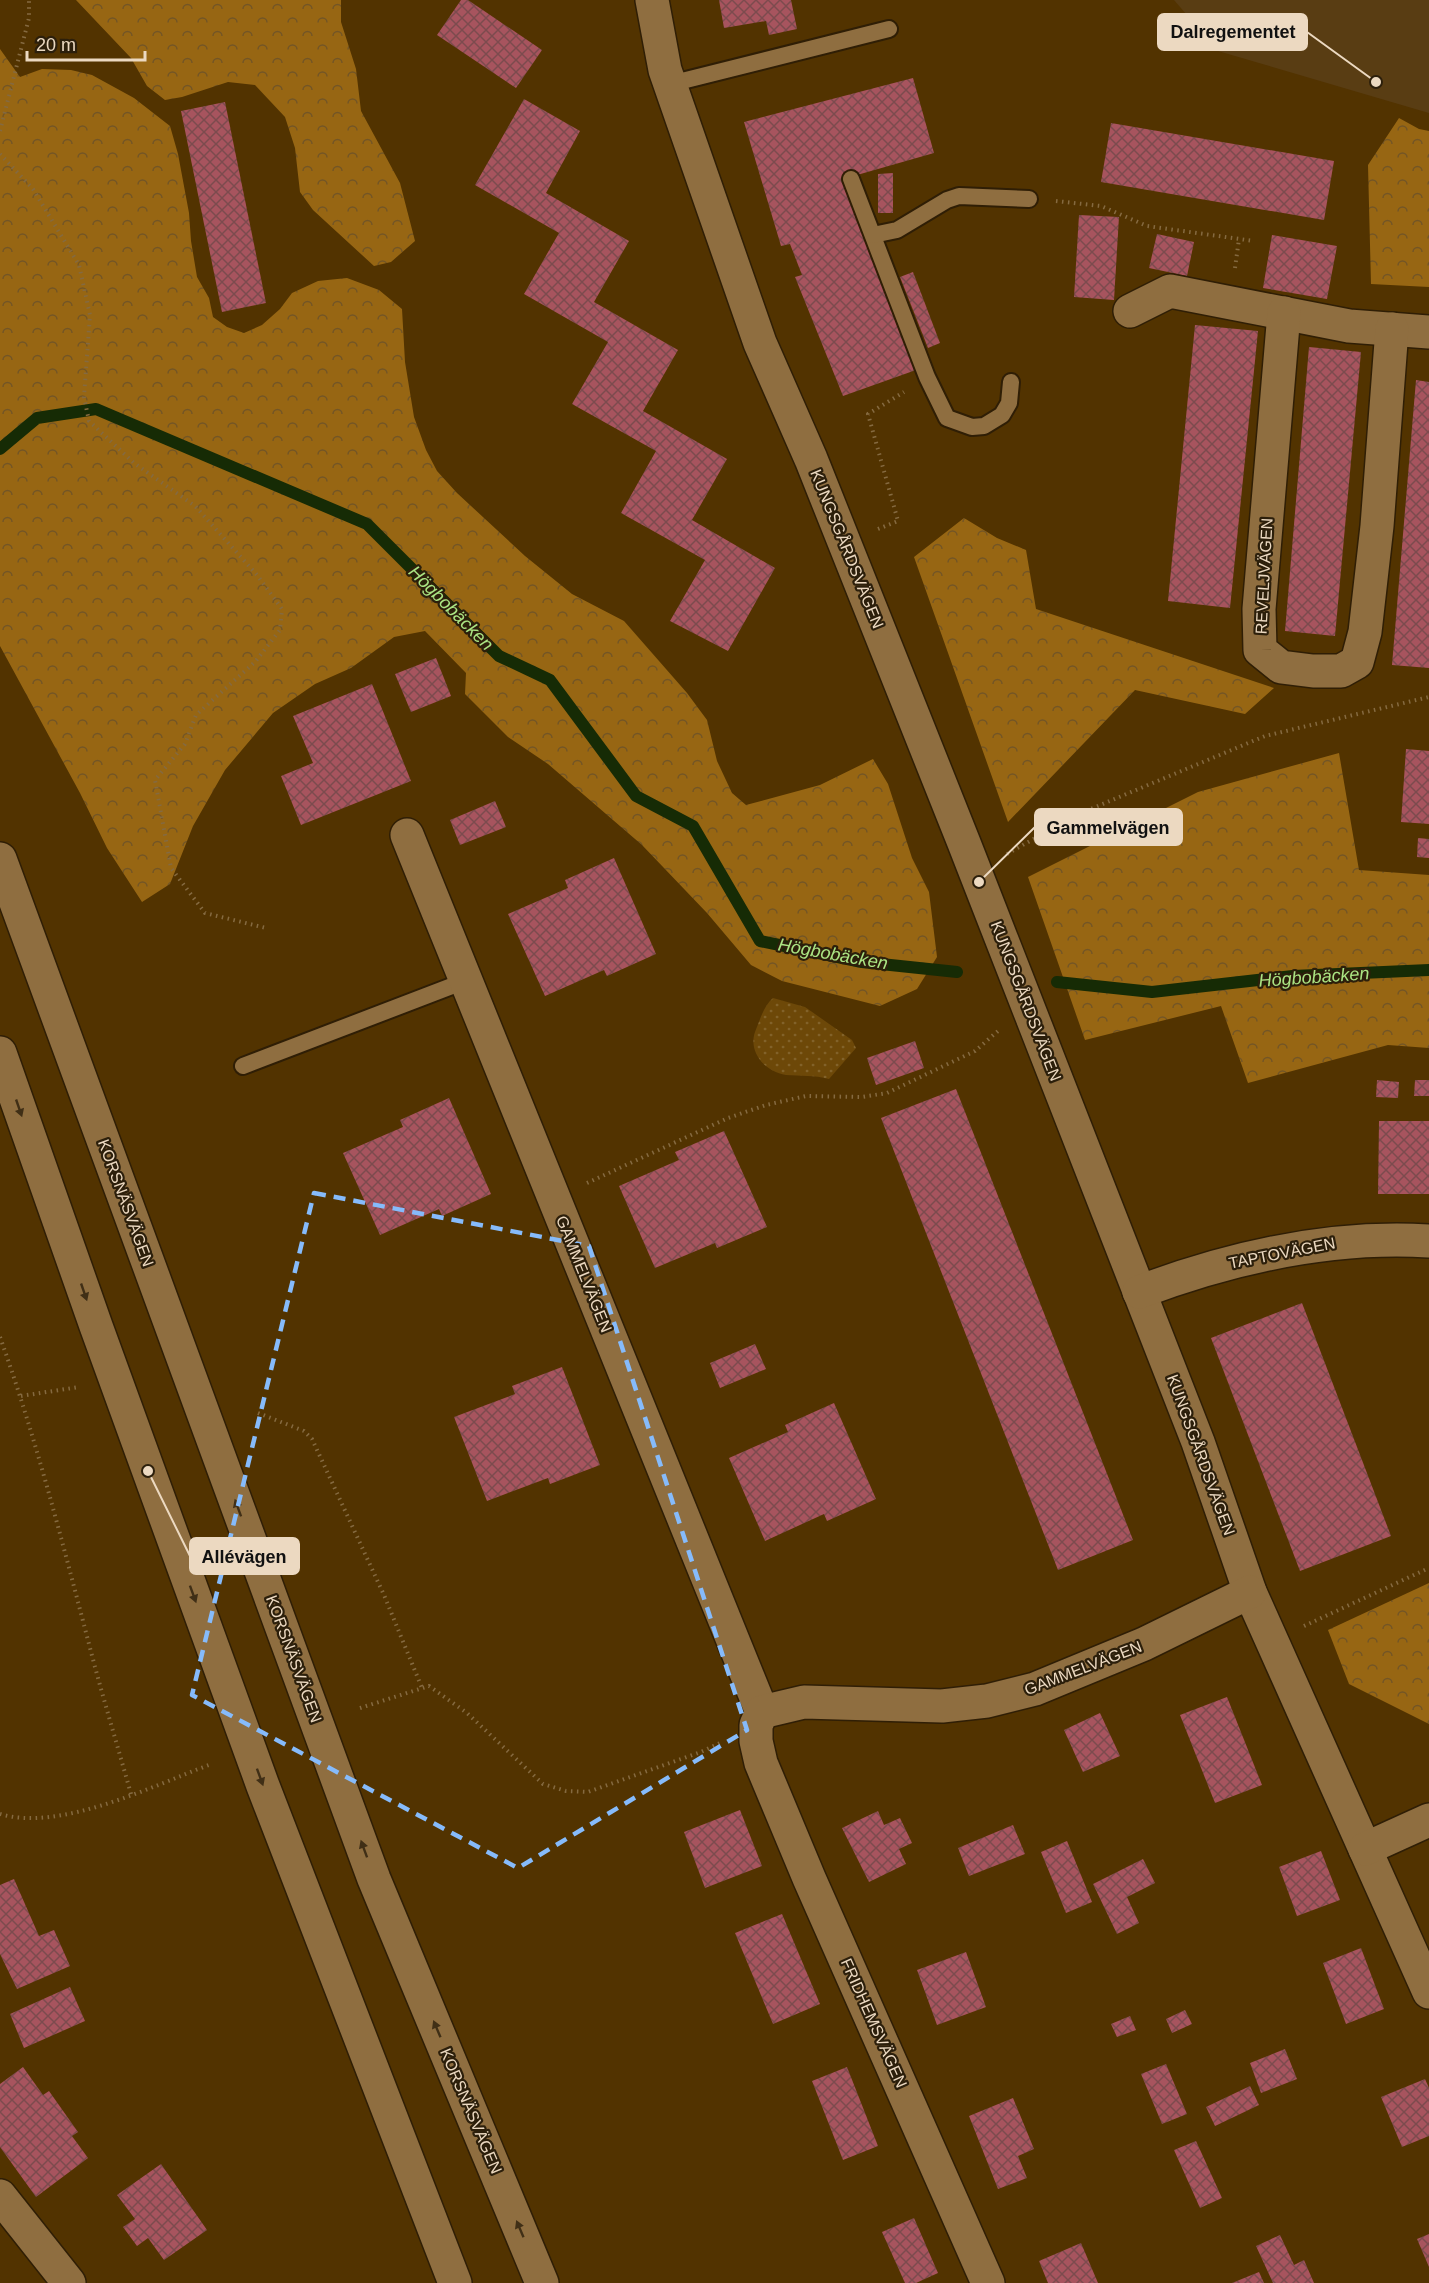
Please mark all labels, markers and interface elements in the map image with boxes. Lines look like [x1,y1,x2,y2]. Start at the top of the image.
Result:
callout: Dalregementet [1158,14,1307,50]
text: Dalregementet [1170,22,1296,42]
scale bar [27,24,146,62]
text: 20 m [36,35,76,55]
street label: KUNGSGÅRDSVÄGEN [807,467,888,631]
street label: REVELJVÄGEN [1252,517,1276,635]
water label: Högbobäcken [405,562,497,654]
callout: Gammelvägen [1035,809,1182,845]
text: Gammelvägen [1046,818,1170,838]
street label: KUNGSGÅRDSVÄGEN [988,918,1065,1083]
water label: Högbobäcken [777,935,889,973]
water label: Högbobäcken [1258,963,1370,991]
one-way arrow [15,1099,25,1117]
street label: KORSNÄSVÄGEN [95,1137,157,1269]
street label: GAMMELVÄGEN [553,1213,615,1335]
street label: TAPTOVÄGEN [1227,1234,1337,1272]
one-way arrow [79,1283,89,1301]
street label: KUNGSGÅRDSVÄGEN [1164,1372,1239,1538]
one-way arrow [233,1499,243,1517]
callout: Allévägen [190,1538,299,1574]
text: Allévägen [201,1547,287,1567]
one-way arrow [189,1585,198,1603]
street label: KORSNÄSVÄGEN [263,1593,325,1725]
street label: GAMMELVÄGEN [1022,1638,1144,1698]
one-way arrow [255,1768,265,1786]
one-way arrow [358,1840,368,1858]
street label: FRIDHEMSVÄGEN [838,1956,910,2090]
one-way arrow [432,2020,442,2038]
street label: KORSNÄSVÄGEN [437,2046,505,2176]
one-way arrow [515,2220,524,2238]

